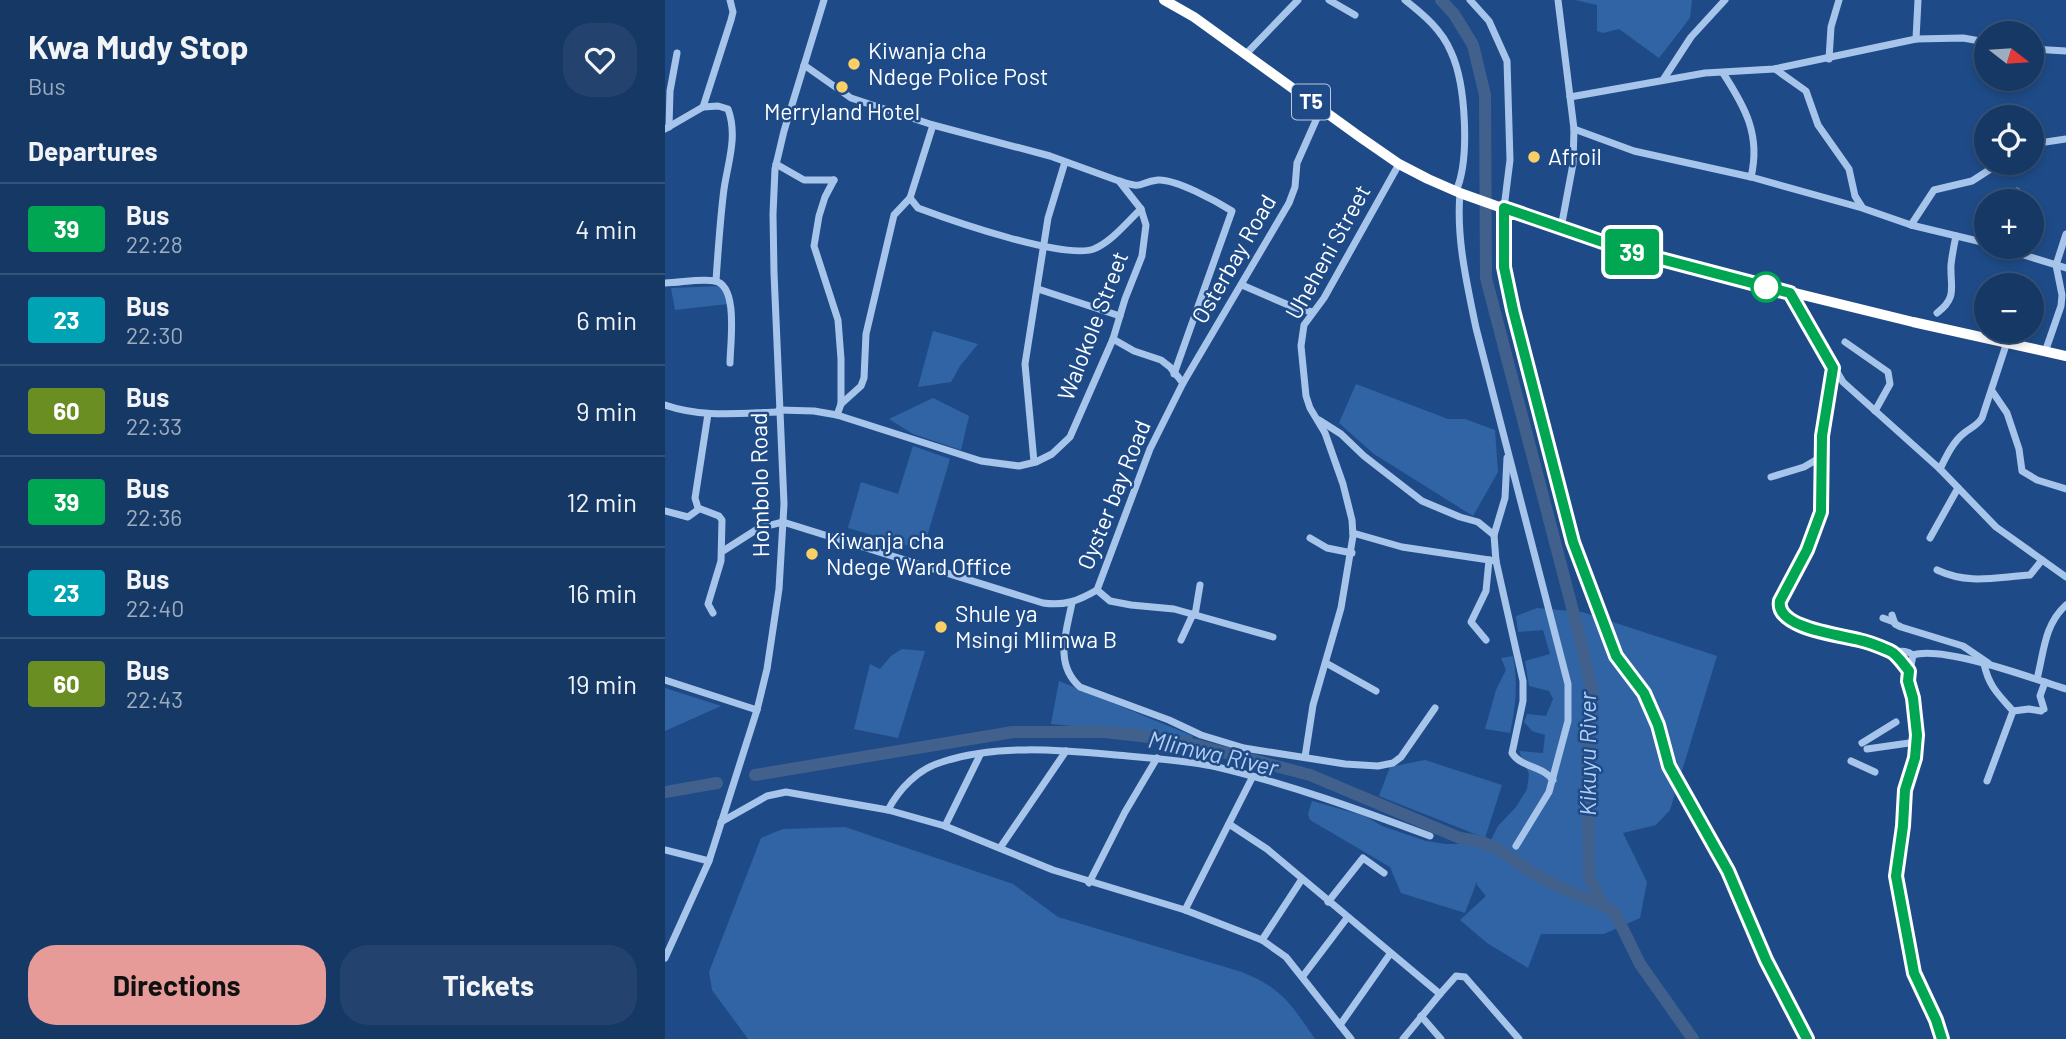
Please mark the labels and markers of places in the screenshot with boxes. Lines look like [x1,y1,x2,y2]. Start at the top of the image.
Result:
place label: Kiwanja cha Ndege Police Post [868,36,1048,90]
marker: Kiwanja cha Ndege Police Post [846,56,862,72]
marker: Merryland Hotel [834,79,850,95]
place label: Merryland Hotel [764,97,920,125]
place label: Afroil [1548,142,1602,170]
marker: Afroil [1526,149,1542,165]
unlabelled marker [1751,272,1781,302]
place label: Kiwanja cha Ndege Ward Office [826,526,1012,580]
marker: Kiwanja cha Ndege Ward Office [804,546,820,562]
place label: Shule ya Msingi Mlimwa B [955,599,1117,653]
marker: Shule ya Msingi Mlimwa B [933,619,949,635]

